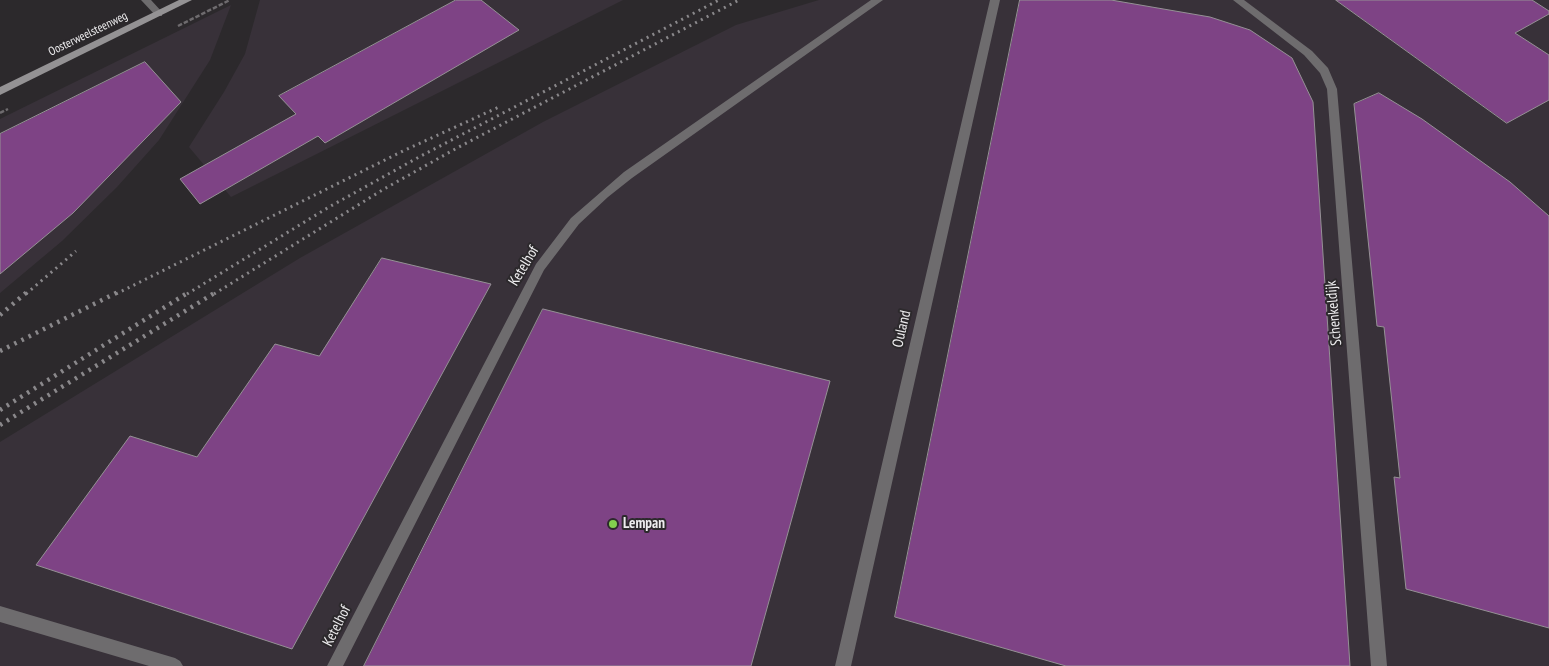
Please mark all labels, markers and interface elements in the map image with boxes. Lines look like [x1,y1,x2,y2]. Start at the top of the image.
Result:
street label: Oosterweelsteenweg [46,9,130,59]
street label: Ketelhof [505,243,543,289]
street label: Schenkeldijk [1322,280,1346,346]
street label: Ouland [889,309,915,349]
place label: Lempan [623,515,665,533]
marker: Lempan [607,518,619,530]
street label: Ketelhof [319,603,355,649]

